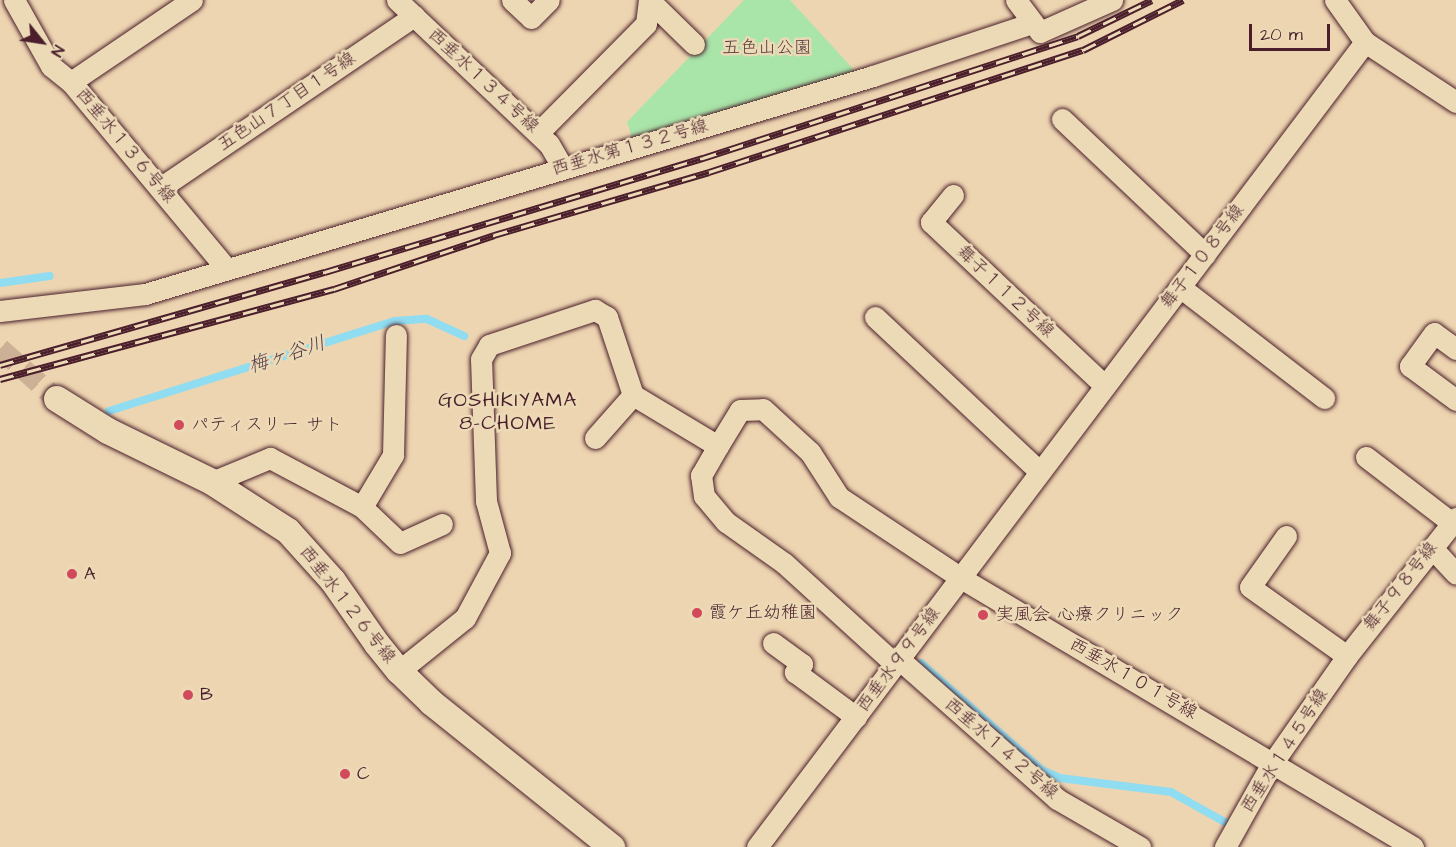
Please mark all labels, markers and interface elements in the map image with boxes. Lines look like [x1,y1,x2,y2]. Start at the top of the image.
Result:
north arrow [12,12,72,72]
scale bar [1252,12,1333,50]
text: 20 m [1260,22,1303,47]
street label: 西垂水１３４号線 [423,24,543,138]
park label: 五色山公園 [722,37,812,59]
text: N [46,41,70,61]
street label: 五色山７丁目１号線 [214,48,360,156]
street label: 西垂水１３６号線 [70,84,180,208]
street label: 西垂水第１３２号線 [549,115,711,181]
street label: 舞子１０８号線 [1156,200,1250,314]
street label: 舞子１１２号線 [952,241,1058,343]
water label: 梅ヶ谷川 [245,331,329,379]
district label: GOSHIKIYAMA 8-CHOME [438,389,578,436]
place label: パティスリー サト [191,414,342,436]
marker: パティスリー サト [172,418,186,432]
street label: 舞子９８号線 [1359,538,1443,636]
street label: 西垂水１２６号線 [294,542,400,668]
place label: A [84,563,96,585]
marker: A [65,567,79,581]
place label: 霞ケ丘幼稚園 [709,602,817,624]
street label: 西垂水９９号線 [852,603,946,717]
place label: 実風会 心療クリニック [996,604,1183,626]
marker: 霞ケ丘幼稚園 [690,606,704,620]
marker: 実風会 心療クリニック [974,606,992,624]
street label: 西垂水１０１号線 [1065,634,1201,724]
place label: B [200,684,213,706]
street label: 西垂水１４５号線 [1237,685,1333,817]
marker: B [181,688,195,702]
street label: 西垂水１４２号線 [940,694,1062,804]
place label: C [357,763,370,785]
marker: C [338,767,352,781]

